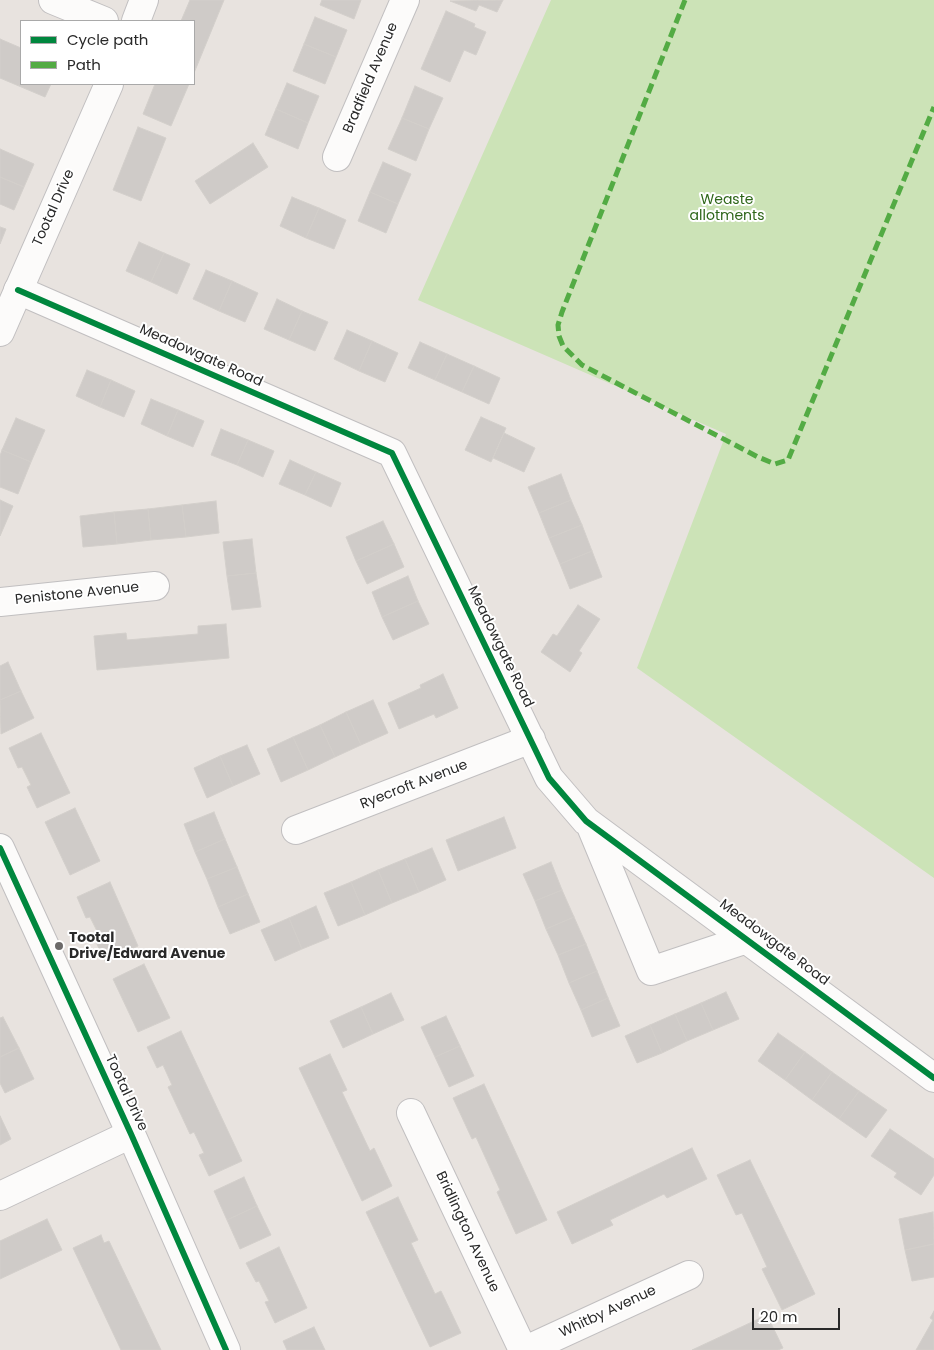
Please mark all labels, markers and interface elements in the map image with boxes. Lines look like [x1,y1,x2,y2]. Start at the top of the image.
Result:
legend [20,20,195,85]
street label: Bradfield Avenue [340,20,402,136]
text: Cycle path [67,29,148,50]
text: Path [67,54,101,75]
street label: Tootal Drive [30,167,78,249]
park label: Weaste allotments [690,192,764,224]
street label: Meadowgate Road [137,321,265,391]
street label: Penistone Avenue [14,579,140,609]
street label: Meadowgate Road [463,584,537,710]
street label: Ryecroft Avenue [358,757,470,813]
street label: Meadowgate Road [716,896,832,990]
place label: Tootal Drive/Edward Avenue [69,930,225,962]
marker: Tootal Drive/Edward Avenue [53,940,65,952]
street label: Tootal Drive [101,1052,151,1134]
street label: Bridlington Avenue [432,1169,502,1295]
street label: Whitby Avenue [557,1282,659,1342]
scale bar [754,1298,842,1330]
text: 20 m [760,1306,798,1327]

